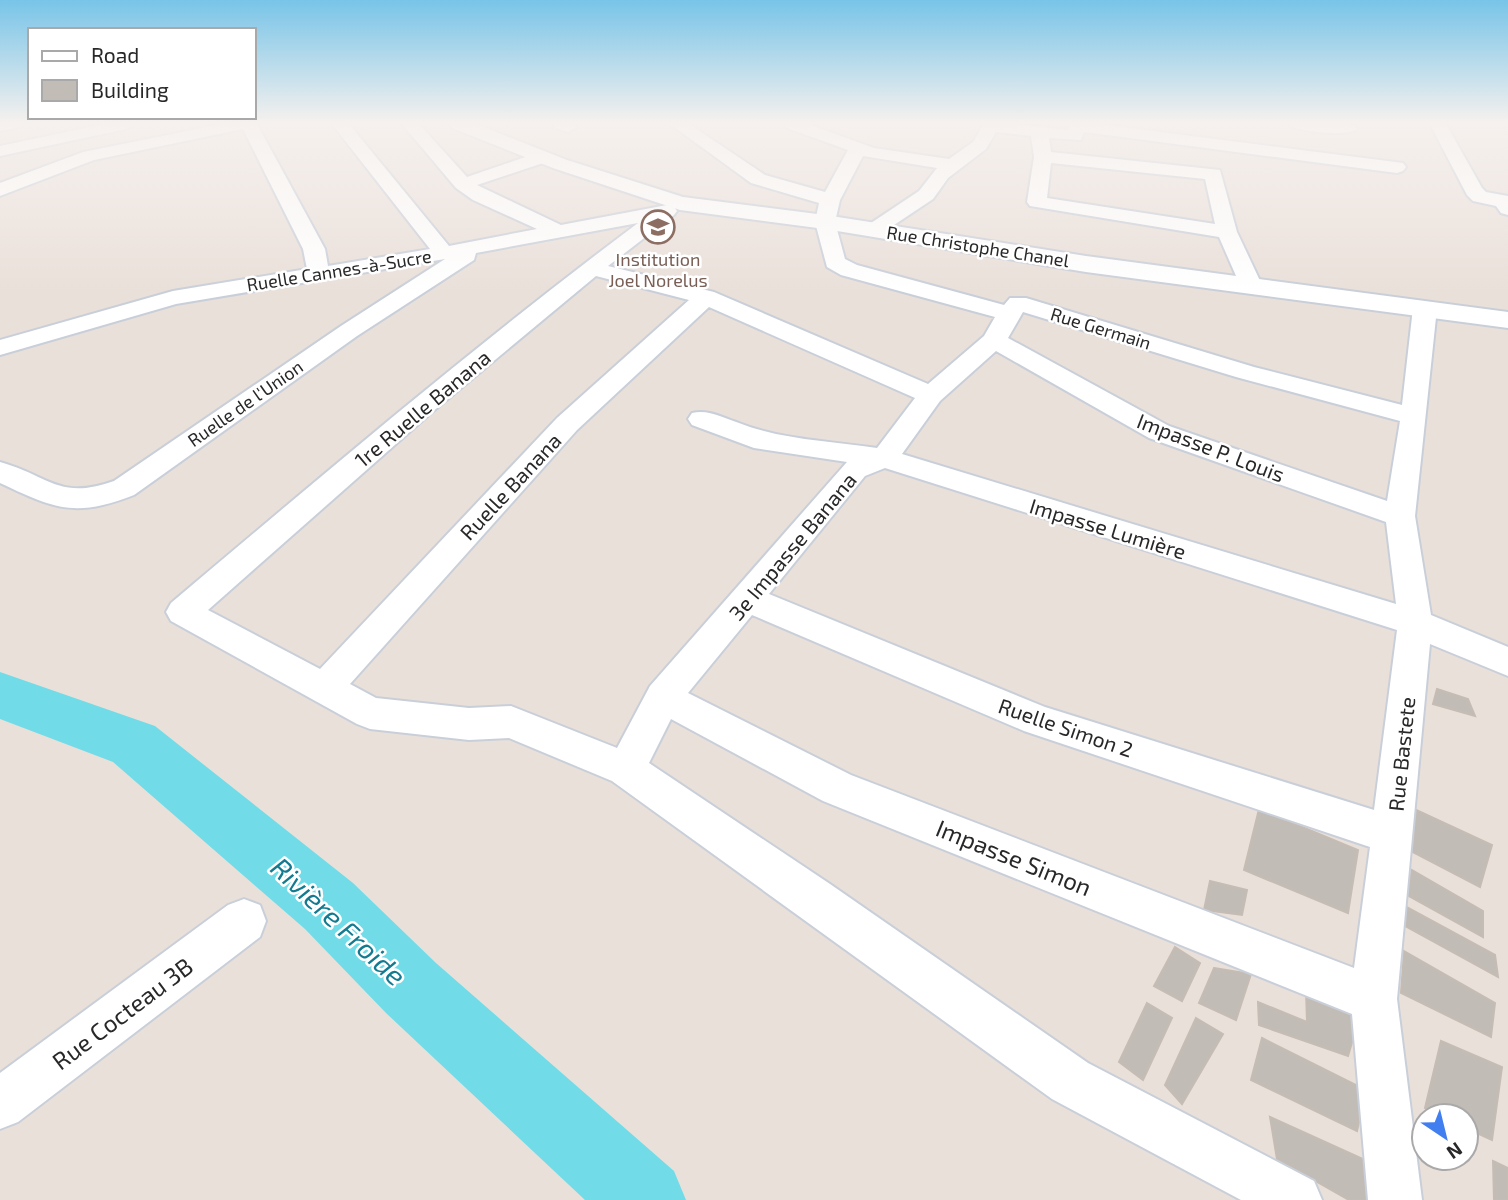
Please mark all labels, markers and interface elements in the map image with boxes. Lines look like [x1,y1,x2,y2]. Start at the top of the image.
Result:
legend [28,28,256,119]
text: Road [91,42,139,67]
text: Building [91,77,169,102]
school or university icon: Institution Joel Norelus [639,208,677,246]
street label: Rue Christophe Chanel [885,221,1071,271]
street label: Ruelle Cannes-à-Sucre [245,245,433,295]
place label: Institution Joel Norelus [608,248,708,291]
street label: Rue Germain [1048,302,1154,354]
street label: 1re Ruelle Banana [349,344,495,472]
street label: Ruelle de l'Union [183,355,307,451]
street label: Impasse P. Louis [1134,407,1288,487]
street label: Ruelle Banana [454,427,566,545]
street label: 3e Impasse Banana [723,467,861,625]
street label: Impasse Lumière [1027,492,1189,564]
street label: Ruelle Simon 2 [995,692,1137,762]
street label: Rue Bastete [1383,696,1419,812]
street label: Impasse Simon [932,813,1096,901]
water label: Rivière Froide [264,850,414,992]
street label: Rue Cocteau 3B [46,951,198,1075]
north arrow [1410,1102,1480,1172]
text: N [1443,1138,1467,1165]

